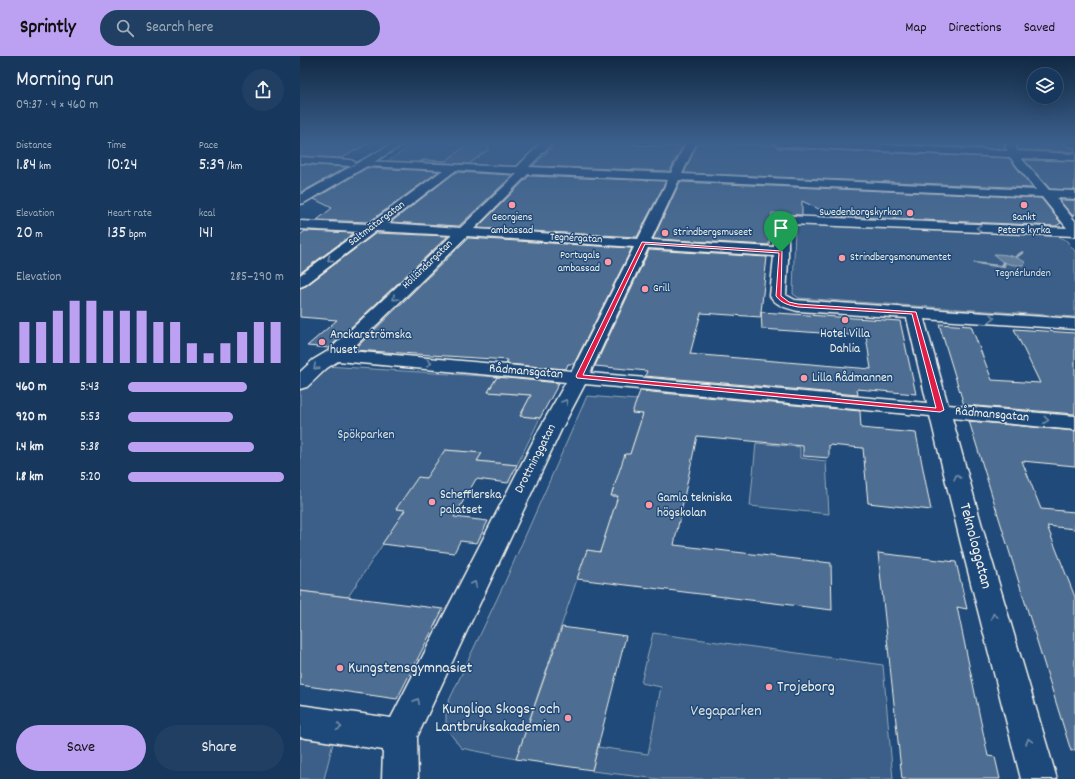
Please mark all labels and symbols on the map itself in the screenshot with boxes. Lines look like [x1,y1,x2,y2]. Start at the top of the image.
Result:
street label: Saltmätargatan [345,197,409,251]
marker: Georgiens ambassad [507,200,517,210]
marker: Sankt Peters kyrka [1019,200,1029,210]
place label: Swedenborgskyrkan [819,205,902,221]
marker: Swedenborgskyrkan [905,208,915,218]
place label: Georgiens ambassad [491,210,533,239]
place label: Sankt Peters kyrka [998,210,1051,239]
pin [764,211,798,252]
one-way arrow [976,224,982,232]
place label: Strindbergsmuseet [673,225,752,241]
marker: Strindbergsmuseet [660,228,670,238]
street label: Tegnérgatan [549,230,603,248]
street label: Holländargatan [399,237,457,293]
place label: Portugals ambassad [558,248,600,277]
place label: Strindbergsmonumentet [850,250,951,266]
marker: Strindbergsmonumentet [837,253,847,263]
one-way arrow [328,254,335,261]
marker: Portugals ambassad [603,257,613,267]
park label: Tegnérlunden [995,266,1051,282]
place label: Grill [653,281,670,297]
marker: Grill [640,284,650,294]
one-way arrow [392,293,400,300]
one-way arrow [989,314,995,323]
marker: Hotel Villa Dahlia [840,315,850,325]
place label: Hotel Villa Dahlia [820,325,871,359]
place label: Anckarströmska huset [330,326,412,360]
marker: Anckarströmska huset [317,337,327,347]
one-way arrow [426,359,432,368]
street label: Rådmansgatan [488,359,564,385]
one-way arrow [314,363,321,370]
place label: Lilla Rådmannen [812,369,893,388]
marker: Lilla Rådmannen [799,373,809,383]
one-way arrow [560,399,568,406]
street label: Rådmansgatan [954,402,1030,428]
one-way arrow [1043,416,1050,425]
street label: Drottninggatan [510,421,562,497]
park label: Spökparken [338,426,394,445]
one-way arrow [953,474,962,481]
place label: Schefflerska palatset [440,486,502,520]
place label: Gamla tekniska högskolan [657,489,733,523]
marker: Schefflerska palatset [427,497,437,507]
marker: Gamla tekniska högskolan [644,500,654,510]
street label: Teknologgatan [953,501,997,591]
one-way arrow [469,581,477,588]
one-way arrow [990,613,999,620]
place label: Kungstensgymnasiet [348,657,473,680]
marker: Kungstensgymnasiet [335,663,345,673]
place label: Trojeborg [777,676,835,699]
marker: Trojeborg [764,682,774,692]
one-way arrow [412,698,420,705]
place label: Kungliga Skogs- och Lantbruksakademien [435,698,560,739]
park label: Vegaparken [690,700,762,723]
marker: Kungliga Skogs- och Lantbruksakademien [563,713,573,723]
one-way arrow [336,722,342,731]
one-way arrow [1025,738,1034,745]

